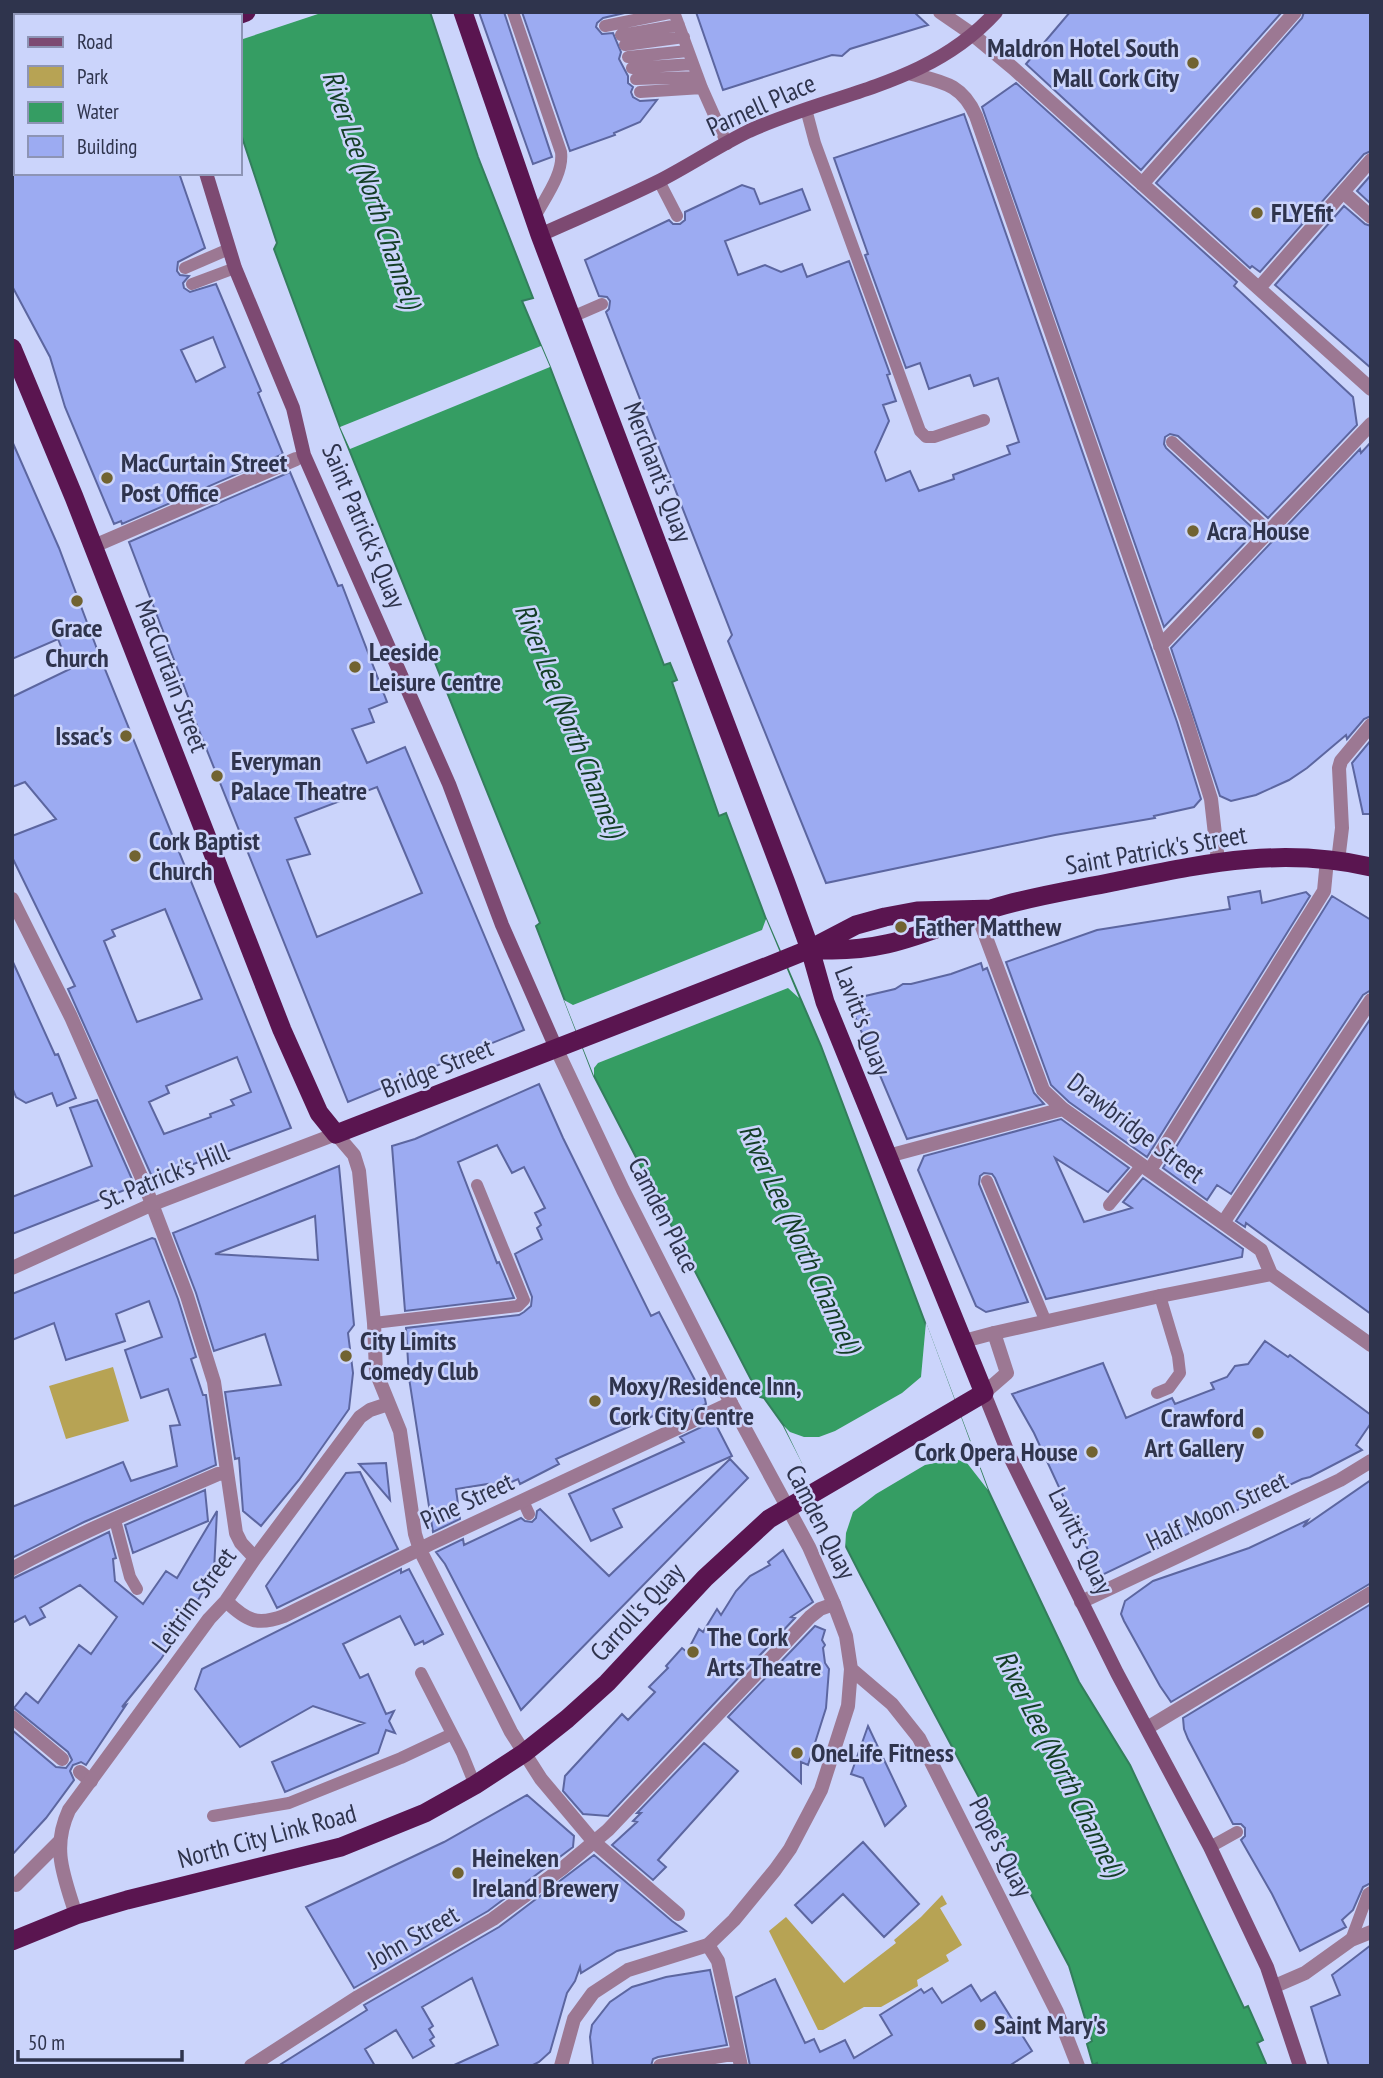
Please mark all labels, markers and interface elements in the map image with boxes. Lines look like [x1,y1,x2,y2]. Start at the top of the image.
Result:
legend [14,14,242,175]
text: Road [77,28,113,55]
place label: Maldron Hotel South Mall Cork City [987,31,1180,94]
marker: Maldron Hotel South Mall Cork City [1185,55,1201,71]
text: Park [77,63,108,90]
water label: River Lee (North Channel) [315,65,431,315]
street label: Parnell Place [701,66,821,143]
text: Water [77,98,119,125]
text: Building [77,133,137,160]
place label: FLYEfit [1271,196,1334,229]
marker: FLYEfit [1249,205,1265,221]
street label: Merchant's Quay [617,397,700,547]
street label: Saint Patrick's Quay [315,439,414,613]
place label: MacCurtain Street Post Office [121,446,288,509]
marker: MacCurtain Street Post Office [99,470,115,486]
place label: Acra House [1206,514,1310,547]
marker: Acra House [1185,523,1201,539]
marker: Grace Church [69,593,85,609]
street label: MacCurtain Street [128,595,217,757]
water label: River Lee (North Channel) [507,598,635,844]
place label: Grace Church [45,611,109,674]
place label: Leeside Leisure Centre [369,635,501,698]
marker: Leeside Leisure Centre [347,659,363,675]
place label: Issac's [55,719,112,752]
marker: Issac's [118,728,134,744]
place label: Everyman Palace Theatre [231,744,367,807]
marker: Everyman Palace Theatre [209,768,225,784]
street label: Saint Patrick's Street [1063,817,1249,882]
place label: Cork Baptist Church [149,824,260,887]
marker: Cork Baptist Church [127,848,143,864]
place label: Father Matthew [915,910,1062,943]
marker: Father Matthew [893,919,909,935]
street label: Lavitt's Quay [828,962,899,1080]
street label: Bridge Street [376,1030,498,1105]
street label: Drawbridge Street [1061,1065,1211,1190]
water label: River Lee (North Channel) [731,1117,871,1360]
street label: St. Patrick's Hill [94,1135,233,1216]
street label: Camden Place [621,1151,708,1278]
place label: City Limits Comedy Club [360,1324,479,1387]
marker: City Limits Comedy Club [338,1348,354,1364]
place label: Moxy/Residence Inn, Cork City Centre [609,1369,802,1432]
marker: Moxy/Residence Inn, Cork City Centre [587,1393,603,1409]
place label: Crawford Art Gallery [1144,1401,1245,1464]
marker: Crawford Art Gallery [1250,1425,1266,1441]
place label: Cork Opera House [915,1435,1078,1468]
marker: Cork Opera House [1084,1444,1100,1460]
street label: Camden Quay [779,1459,864,1585]
street label: Half Moon Street [1141,1463,1293,1558]
street label: Pine Street [415,1465,519,1536]
street label: Lavitt's Quay [1042,1482,1121,1600]
street label: Leitrim Street [144,1541,243,1659]
street label: Carroll's Quay [583,1555,691,1668]
place label: The Cork Arts Theatre [706,1620,822,1683]
marker: The Cork Arts Theatre [685,1644,701,1660]
water label: River Lee (North Channel) [988,1644,1134,1884]
place label: OneLife Fitness [811,1736,954,1769]
marker: OneLife Fitness [789,1745,805,1761]
street label: Pope's Quay [962,1791,1041,1902]
street label: North City Link Road [174,1796,360,1875]
place label: Heineken Ireland Brewery [472,1841,619,1904]
marker: Heineken Ireland Brewery [450,1865,466,1881]
street label: John Street [360,1897,464,1976]
place label: Saint Mary's [994,2008,1106,2041]
marker: Saint Mary's [972,2017,988,2033]
scale bar [18,2018,182,2062]
text: 50 m [28,2029,65,2056]

